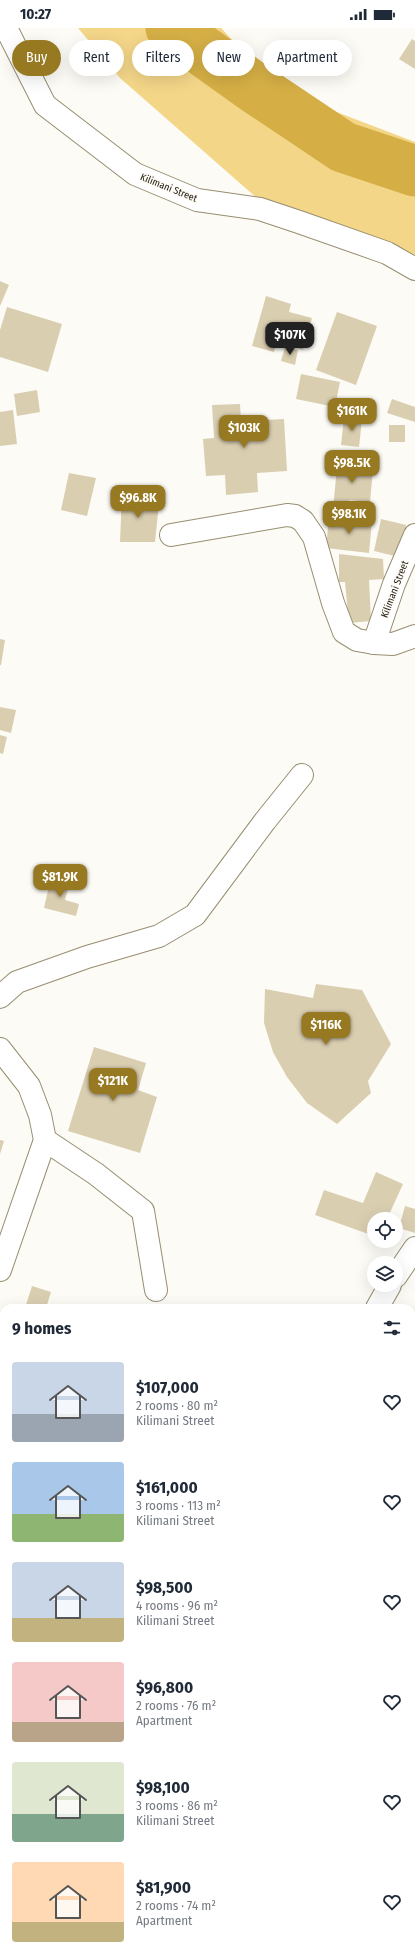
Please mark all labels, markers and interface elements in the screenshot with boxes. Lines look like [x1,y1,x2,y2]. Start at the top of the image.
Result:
text: 10:27 [20,5,51,23]
chip: Buy [12,40,61,76]
chip: Rent [69,40,124,76]
chip: Filters [132,40,194,76]
chip: New [202,40,255,76]
chip: Apartment [263,40,352,76]
street label: Kilimani Street [138,171,199,205]
pin: $107K [262,322,318,356]
text: $107K [274,327,306,342]
pin: $161K [324,398,380,432]
text: $161K [337,403,367,418]
pin: $103K [216,415,272,449]
text: $103K [228,420,260,435]
pin: $98.5K [319,450,385,484]
text: $98.5K [334,455,370,470]
pin: $96.8K [105,485,171,519]
text: $96.8K [119,490,157,505]
pin: $98.1K [316,501,382,535]
text: $98.1K [332,506,366,521]
street label: Kilimani Street [379,558,412,620]
pin: $81.9K [27,864,93,898]
text: $81.9K [42,869,78,884]
pin: $116K [298,1012,354,1046]
text: $116K [310,1017,342,1032]
pin: $121K [85,1068,141,1102]
text: $121K [98,1073,128,1088]
map controls [367,1212,403,1292]
button: locate [367,1212,403,1248]
button: layers [367,1256,403,1292]
icon: filters [381,1317,403,1339]
text: 9 homes [12,1318,71,1339]
text: $107,000 [136,1377,199,1398]
icon: home [44,1378,92,1426]
icon: heart [381,1391,403,1413]
text: 2 rooms · 80 m² [136,1398,218,1413]
text: Kilimani Street [136,1413,214,1428]
text: $161,000 [136,1477,198,1498]
icon: home [44,1478,92,1526]
icon: heart [381,1491,403,1513]
text: 3 rooms · 113 m² [136,1498,221,1513]
text: Kilimani Street [136,1513,214,1528]
text: $98,500 [136,1577,193,1598]
icon: home [44,1578,92,1626]
icon: heart [381,1591,403,1613]
text: 4 rooms · 96 m² [136,1598,218,1613]
text: Kilimani Street [136,1613,214,1628]
text: $96,800 [136,1677,193,1698]
icon: home [44,1678,92,1726]
icon: heart [381,1691,403,1713]
text: 2 rooms · 76 m² [136,1698,216,1713]
text: Apartment [136,1713,192,1728]
text: $98,100 [136,1777,190,1798]
icon: home [44,1778,92,1826]
icon: heart [381,1791,403,1813]
text: 3 rooms · 86 m² [136,1798,218,1813]
text: Kilimani Street [136,1813,214,1828]
text: $81,900 [136,1877,191,1898]
icon: home [44,1878,92,1926]
icon: heart [381,1891,403,1913]
text: 2 rooms · 74 m² [136,1898,216,1913]
text: Apartment [136,1913,192,1928]

